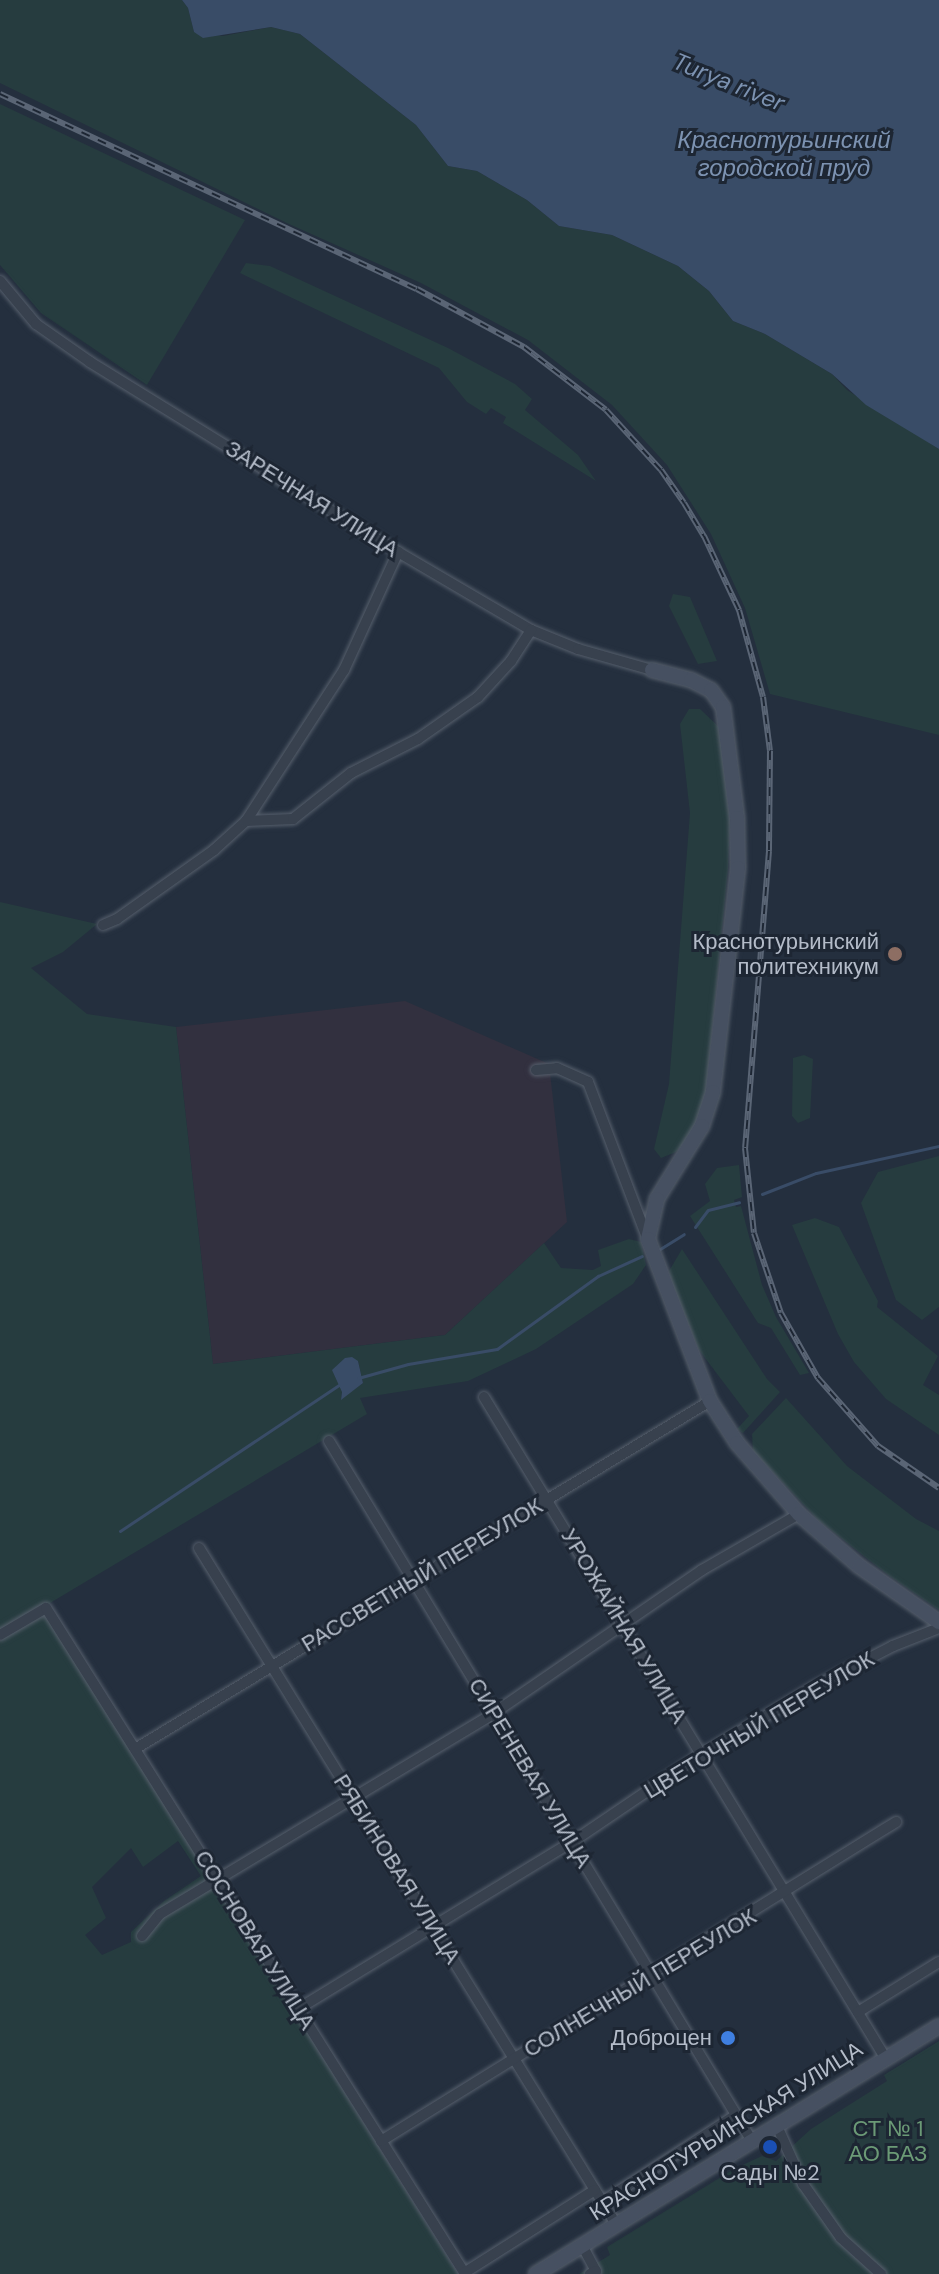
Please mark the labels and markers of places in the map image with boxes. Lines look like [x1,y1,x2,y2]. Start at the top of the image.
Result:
place label: Краснотурьинский политехникум [692,928,879,980]
marker: Краснотурьинский политехникум [886,945,904,963]
place label: Доброцен [611,2025,712,2051]
marker: Доброцен [719,2029,737,2047]
marker: Сады №2 [761,2138,779,2156]
place label: Сады №2 [720,2160,820,2186]

